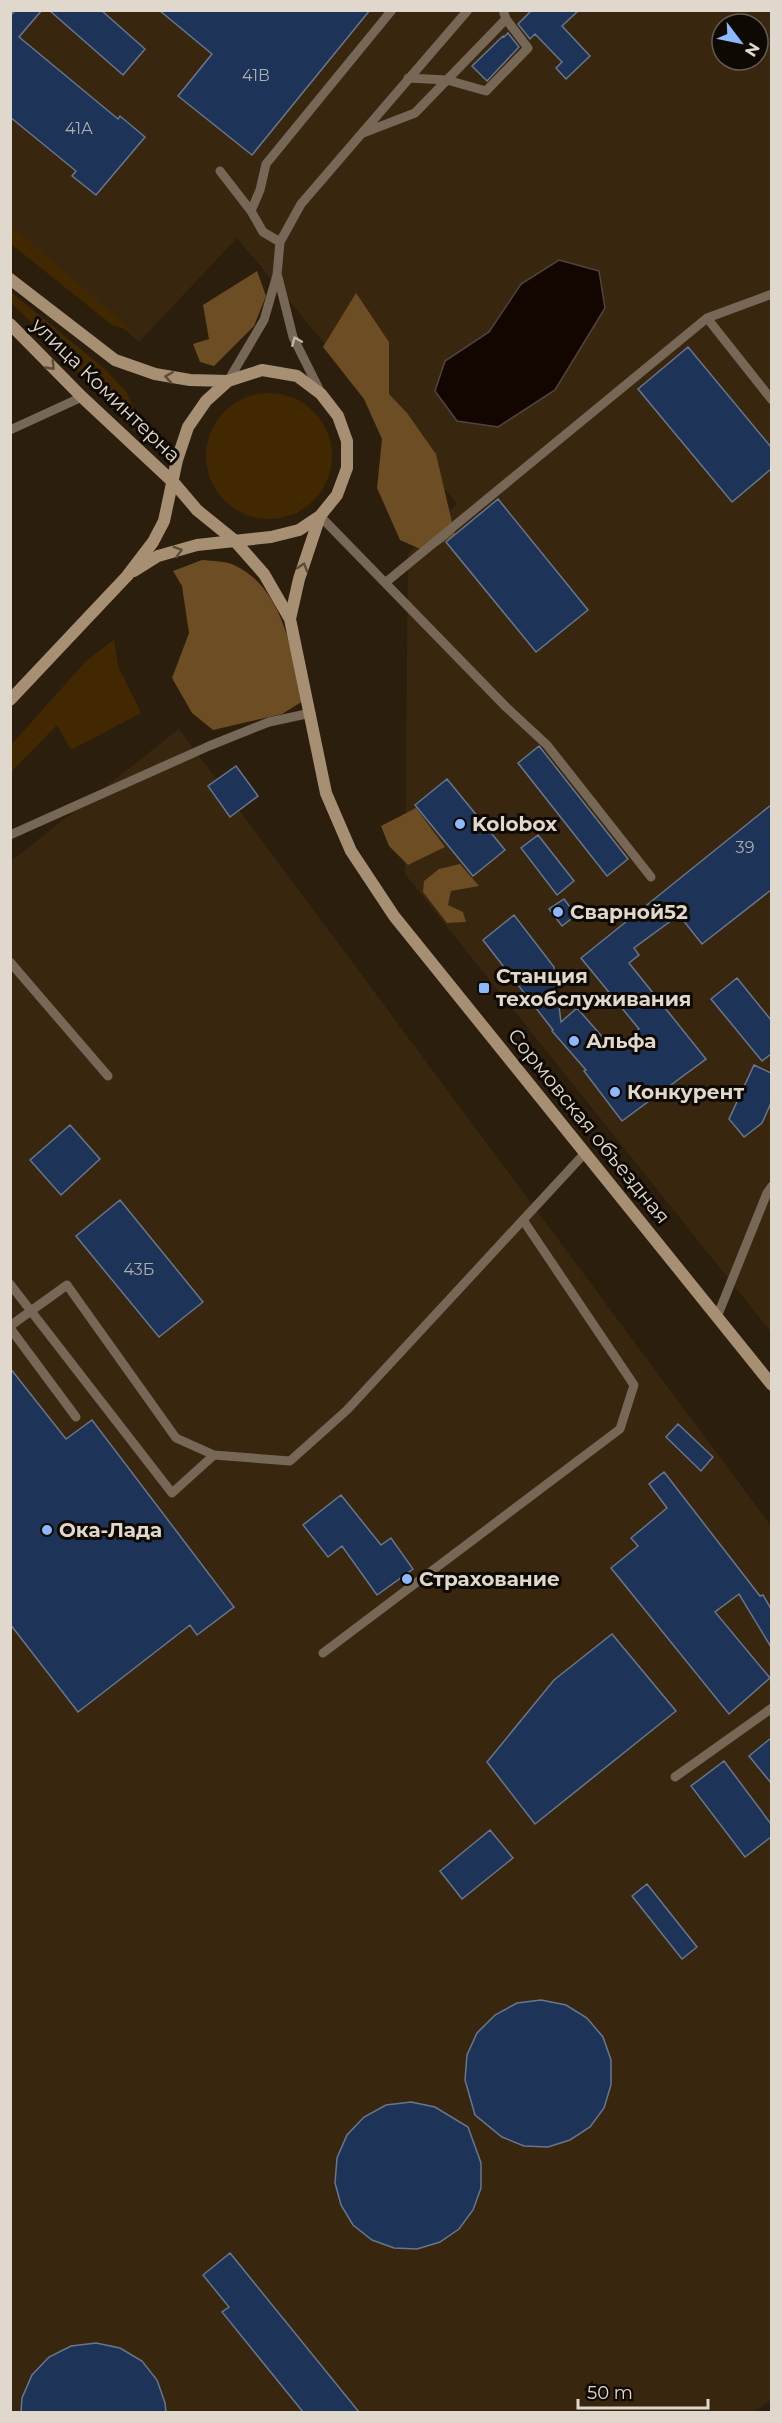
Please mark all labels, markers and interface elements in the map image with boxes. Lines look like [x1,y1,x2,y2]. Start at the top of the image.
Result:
north arrow [710,12,770,72]
text: N [741,39,764,60]
house number: 41В [242,66,270,85]
house number: 41А [65,119,93,138]
street label: улица Коминтерна [26,312,185,467]
one-way arrow [291,336,303,347]
one-way arrow [44,358,55,369]
one-way arrow [165,371,174,383]
one-way arrow [172,546,183,558]
one-way arrow [295,562,308,573]
place label: Kolobox [472,812,557,836]
marker: Kolobox [453,817,467,831]
house number: 39 [736,838,754,857]
place label: Сварной52 [570,900,688,924]
marker: Сварной52 [551,905,565,919]
place label: Станция техобслуживания [496,964,691,1011]
marker: Станция техобслуживания [477,981,491,995]
street label: Сормовская объездная [503,1024,675,1228]
place label: Альфа [586,1029,656,1053]
marker: Альфа [567,1034,581,1048]
place label: Конкурент [627,1080,744,1104]
marker: Конкурент [608,1085,622,1099]
house number: 43Б [124,1260,154,1279]
place label: Ока-Лада [59,1518,162,1542]
marker: Ока-Лада [40,1523,54,1537]
place label: Страхование [419,1567,560,1591]
marker: Страхование [400,1572,414,1586]
scale bar [578,2372,708,2410]
text: 50 m [587,2382,633,2404]

